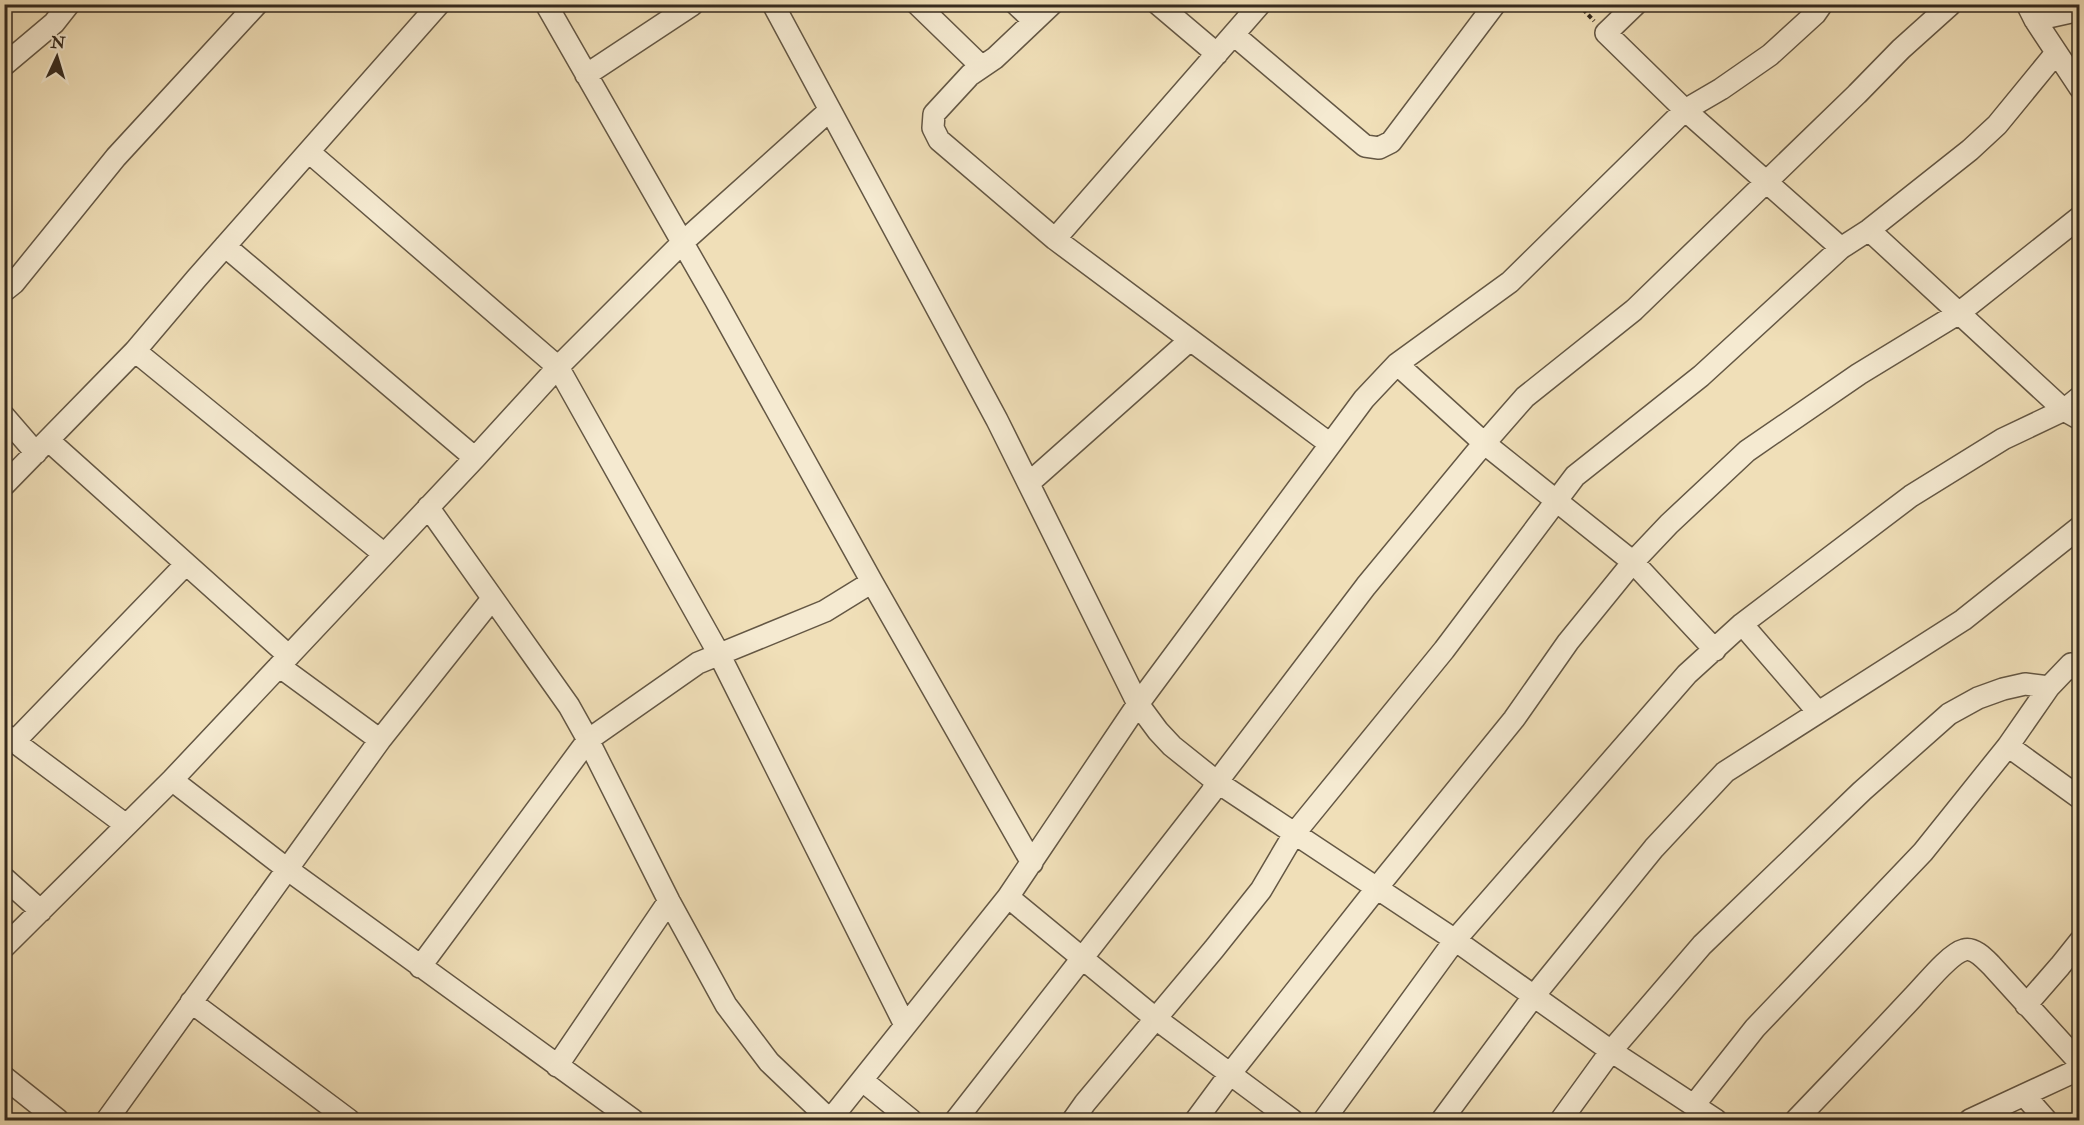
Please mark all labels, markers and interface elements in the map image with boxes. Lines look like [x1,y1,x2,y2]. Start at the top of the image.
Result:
north arrow [27,27,87,87]
text: N [49,32,66,54]

